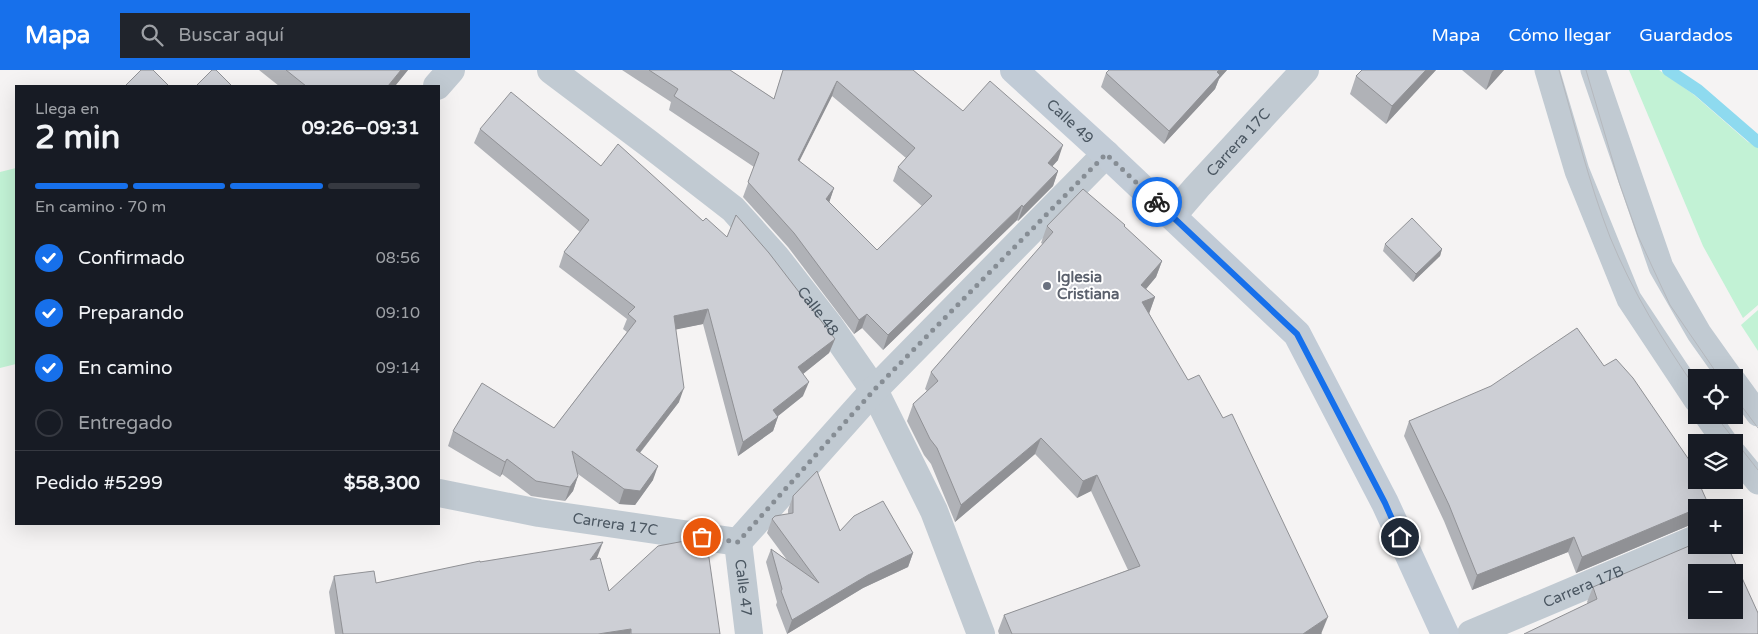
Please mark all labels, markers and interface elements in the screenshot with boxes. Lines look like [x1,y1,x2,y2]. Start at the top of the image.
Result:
search box [120,13,470,58]
text: Mapa [25,21,90,50]
icon: search [138,21,166,49]
text: Buscar aquí [178,24,284,46]
text: Mapa [1431,24,1480,46]
text: Cómo llegar [1508,24,1611,46]
text: Guardados [1639,24,1733,46]
street label: Calle 49 [1043,95,1097,147]
text: Llega en [35,99,99,119]
street label: Carrera 17C [1202,105,1274,180]
text: 09:26–09:31 [302,117,420,139]
text: 2 min [35,119,120,157]
courier [1132,177,1182,227]
icon: bike [1143,188,1171,216]
text: En camino · 70 m [35,197,166,217]
icon: check [35,244,63,272]
text: Confirmado [78,247,185,269]
text: 08:56 [376,248,420,268]
place label: Iglesia Cristiana [1057,268,1119,303]
marker: Iglesia Cristiana [1041,280,1053,292]
street label: Calle 48 [793,283,843,339]
icon: check [35,299,63,327]
text: Preparando [78,302,184,324]
text: 09:10 [376,303,420,323]
icon: check [35,354,63,382]
text: En camino [78,357,173,379]
text: 09:14 [376,358,420,378]
map controls [1688,369,1743,619]
button: locate [1688,369,1743,424]
text: Entregado [78,412,173,434]
button: layers [1688,434,1743,489]
text: Pedido #5299 [35,472,163,494]
text: $58,300 [344,472,420,494]
button: + [1688,499,1743,554]
street label: Carrera 17C [571,509,659,539]
pin [681,516,723,558]
pin [1379,516,1421,558]
icon: bag [688,523,716,551]
icon: home [1386,523,1414,551]
street label: Calle 47 [731,558,756,617]
street label: Carrera 17B [1540,562,1627,612]
button: − [1688,564,1743,619]

